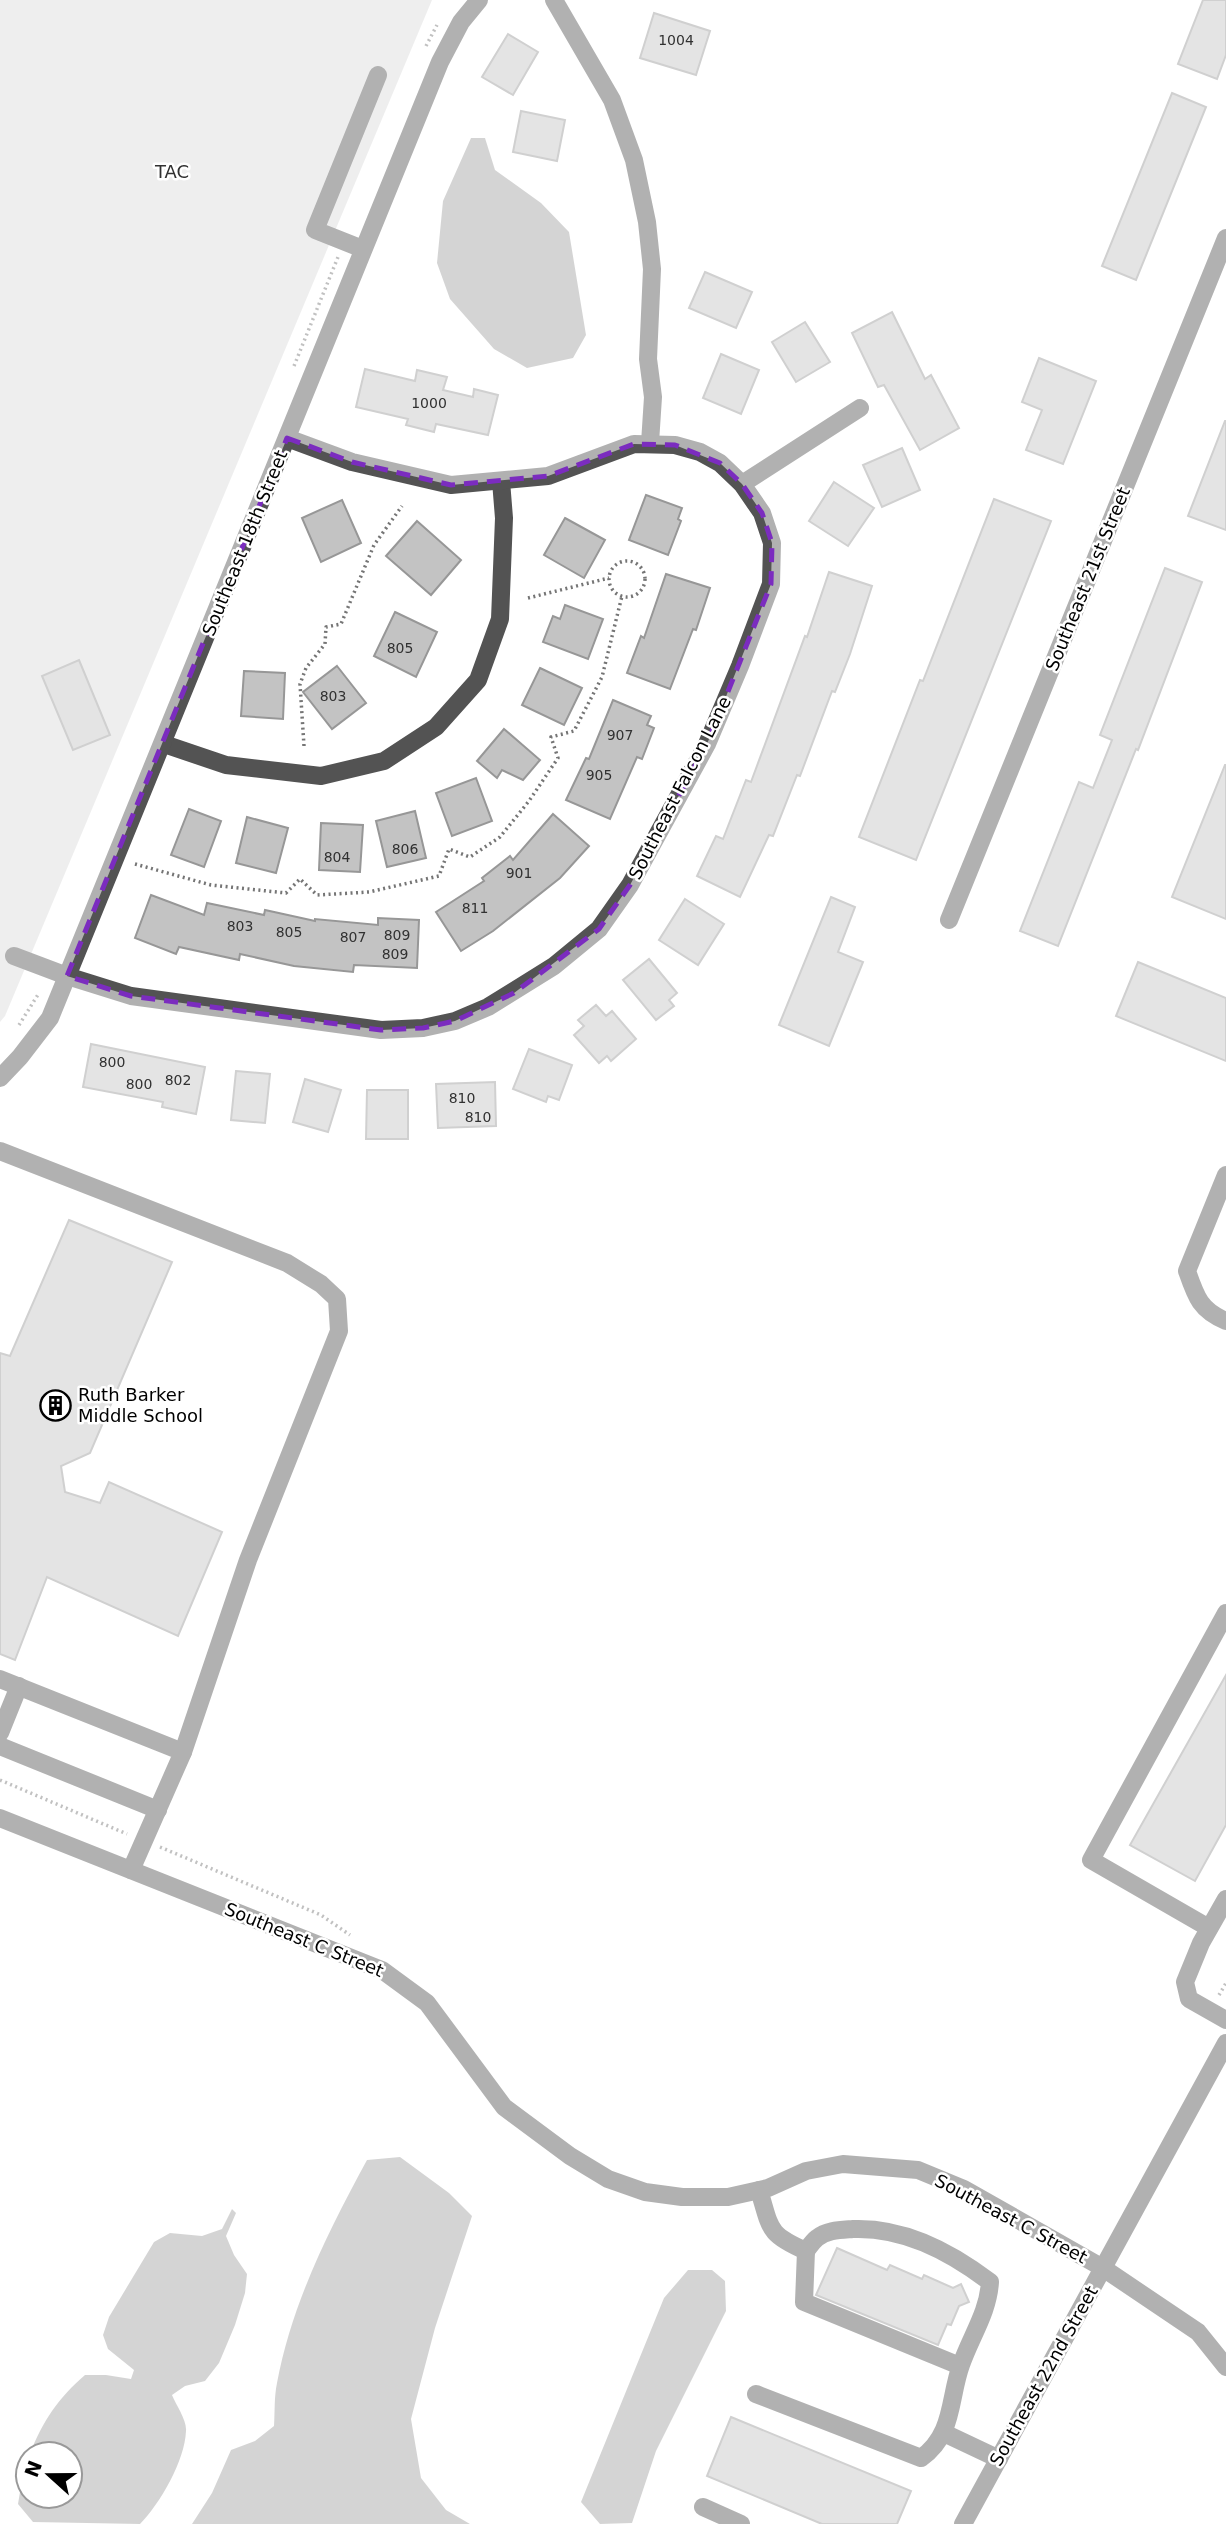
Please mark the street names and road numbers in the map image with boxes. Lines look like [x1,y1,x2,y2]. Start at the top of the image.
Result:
street label: Southeast 18th Street [198,447,291,639]
street label: Southeast 21st Street [1041,484,1134,674]
street label: Southeast Falcon Lane [624,693,735,883]
street label: Southeast C Street [222,1898,387,1981]
street label: Southeast C Street [931,2169,1091,2268]
street label: Southeast 22nd Street [985,2282,1102,2470]

